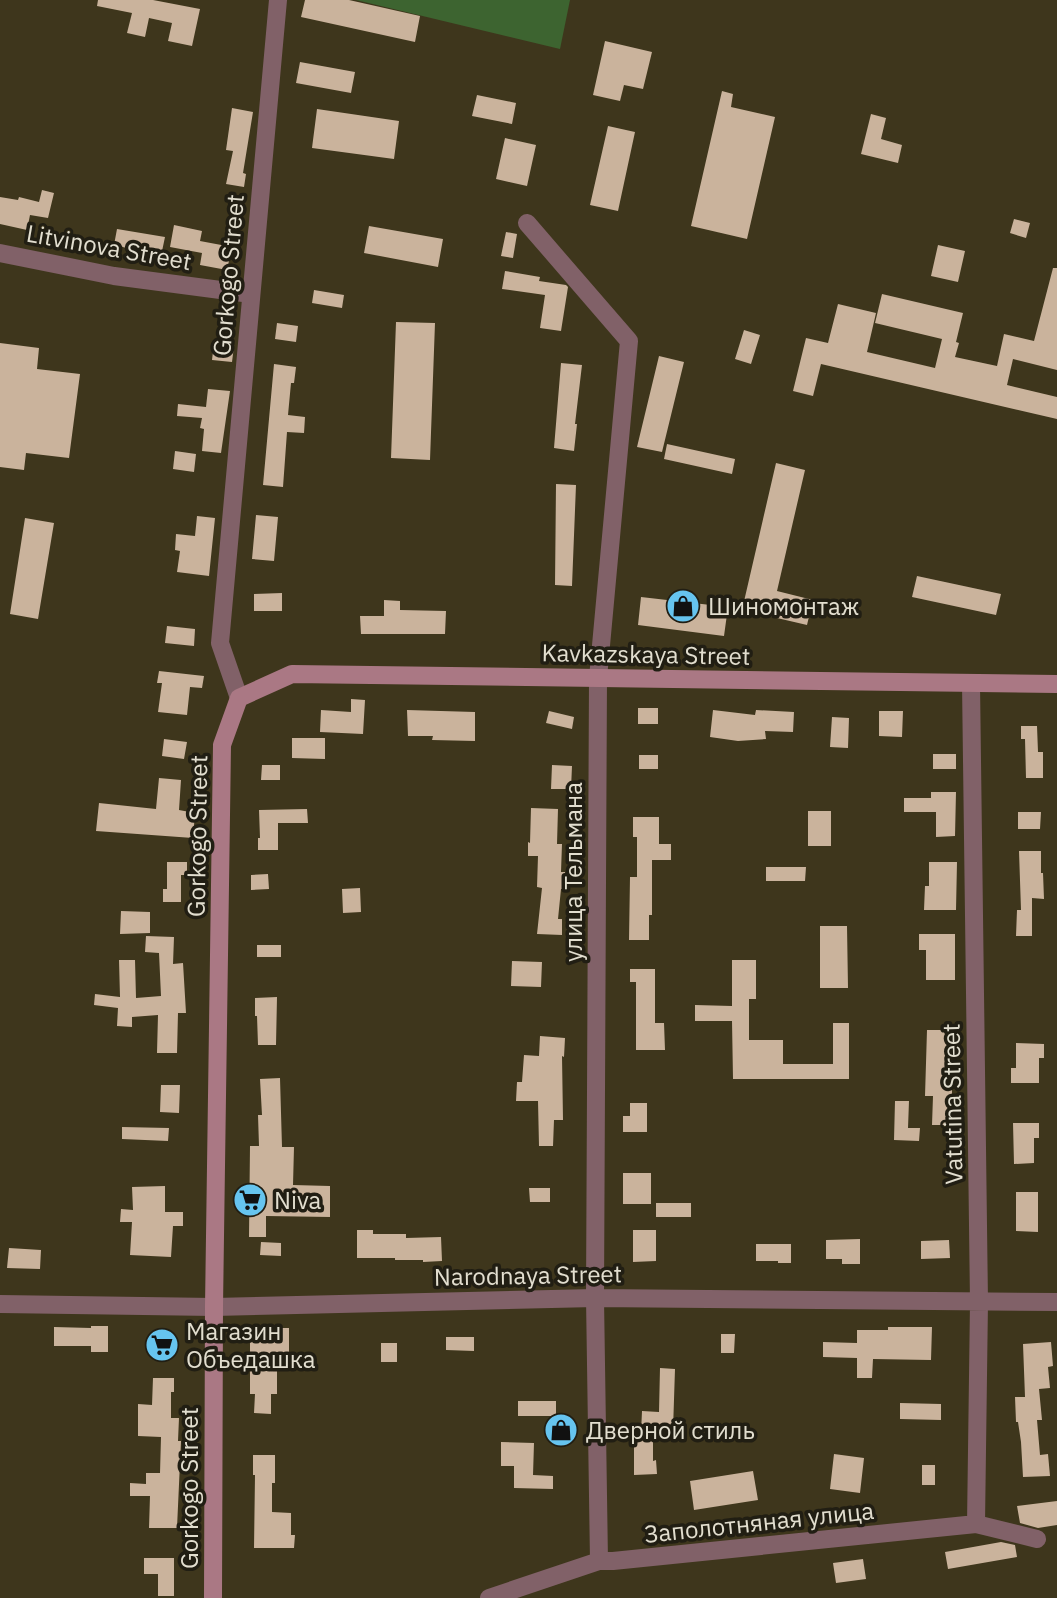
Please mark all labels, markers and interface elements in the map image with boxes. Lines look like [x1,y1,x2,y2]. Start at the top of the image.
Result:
street label: Gorkogo Street [205,193,251,357]
street label: Litvinova Street [24,217,194,277]
shop icon: Шиномонтаж [664,587,702,625]
place label: Шиномонтаж [708,590,859,622]
street label: Kavkazskaya Street [541,636,751,672]
street label: Gorkogo Street [180,755,214,917]
street label: улица Тельмана [557,782,589,962]
street label: Vatutina Street [935,1023,969,1185]
supermarket icon: Niva [231,1181,269,1219]
place label: Niva [274,1184,322,1216]
street label: Narodnaya Street [434,1257,622,1293]
place label: Магазин Объедашка [186,1315,316,1375]
supermarket icon: Магазин Объедашка [143,1326,181,1364]
street label: Gorkogo Street [173,1407,205,1569]
shop icon: Дверной стиль [542,1411,580,1449]
place label: Дверной стиль [586,1414,755,1446]
street label: Заполотняная улица [642,1494,876,1550]

